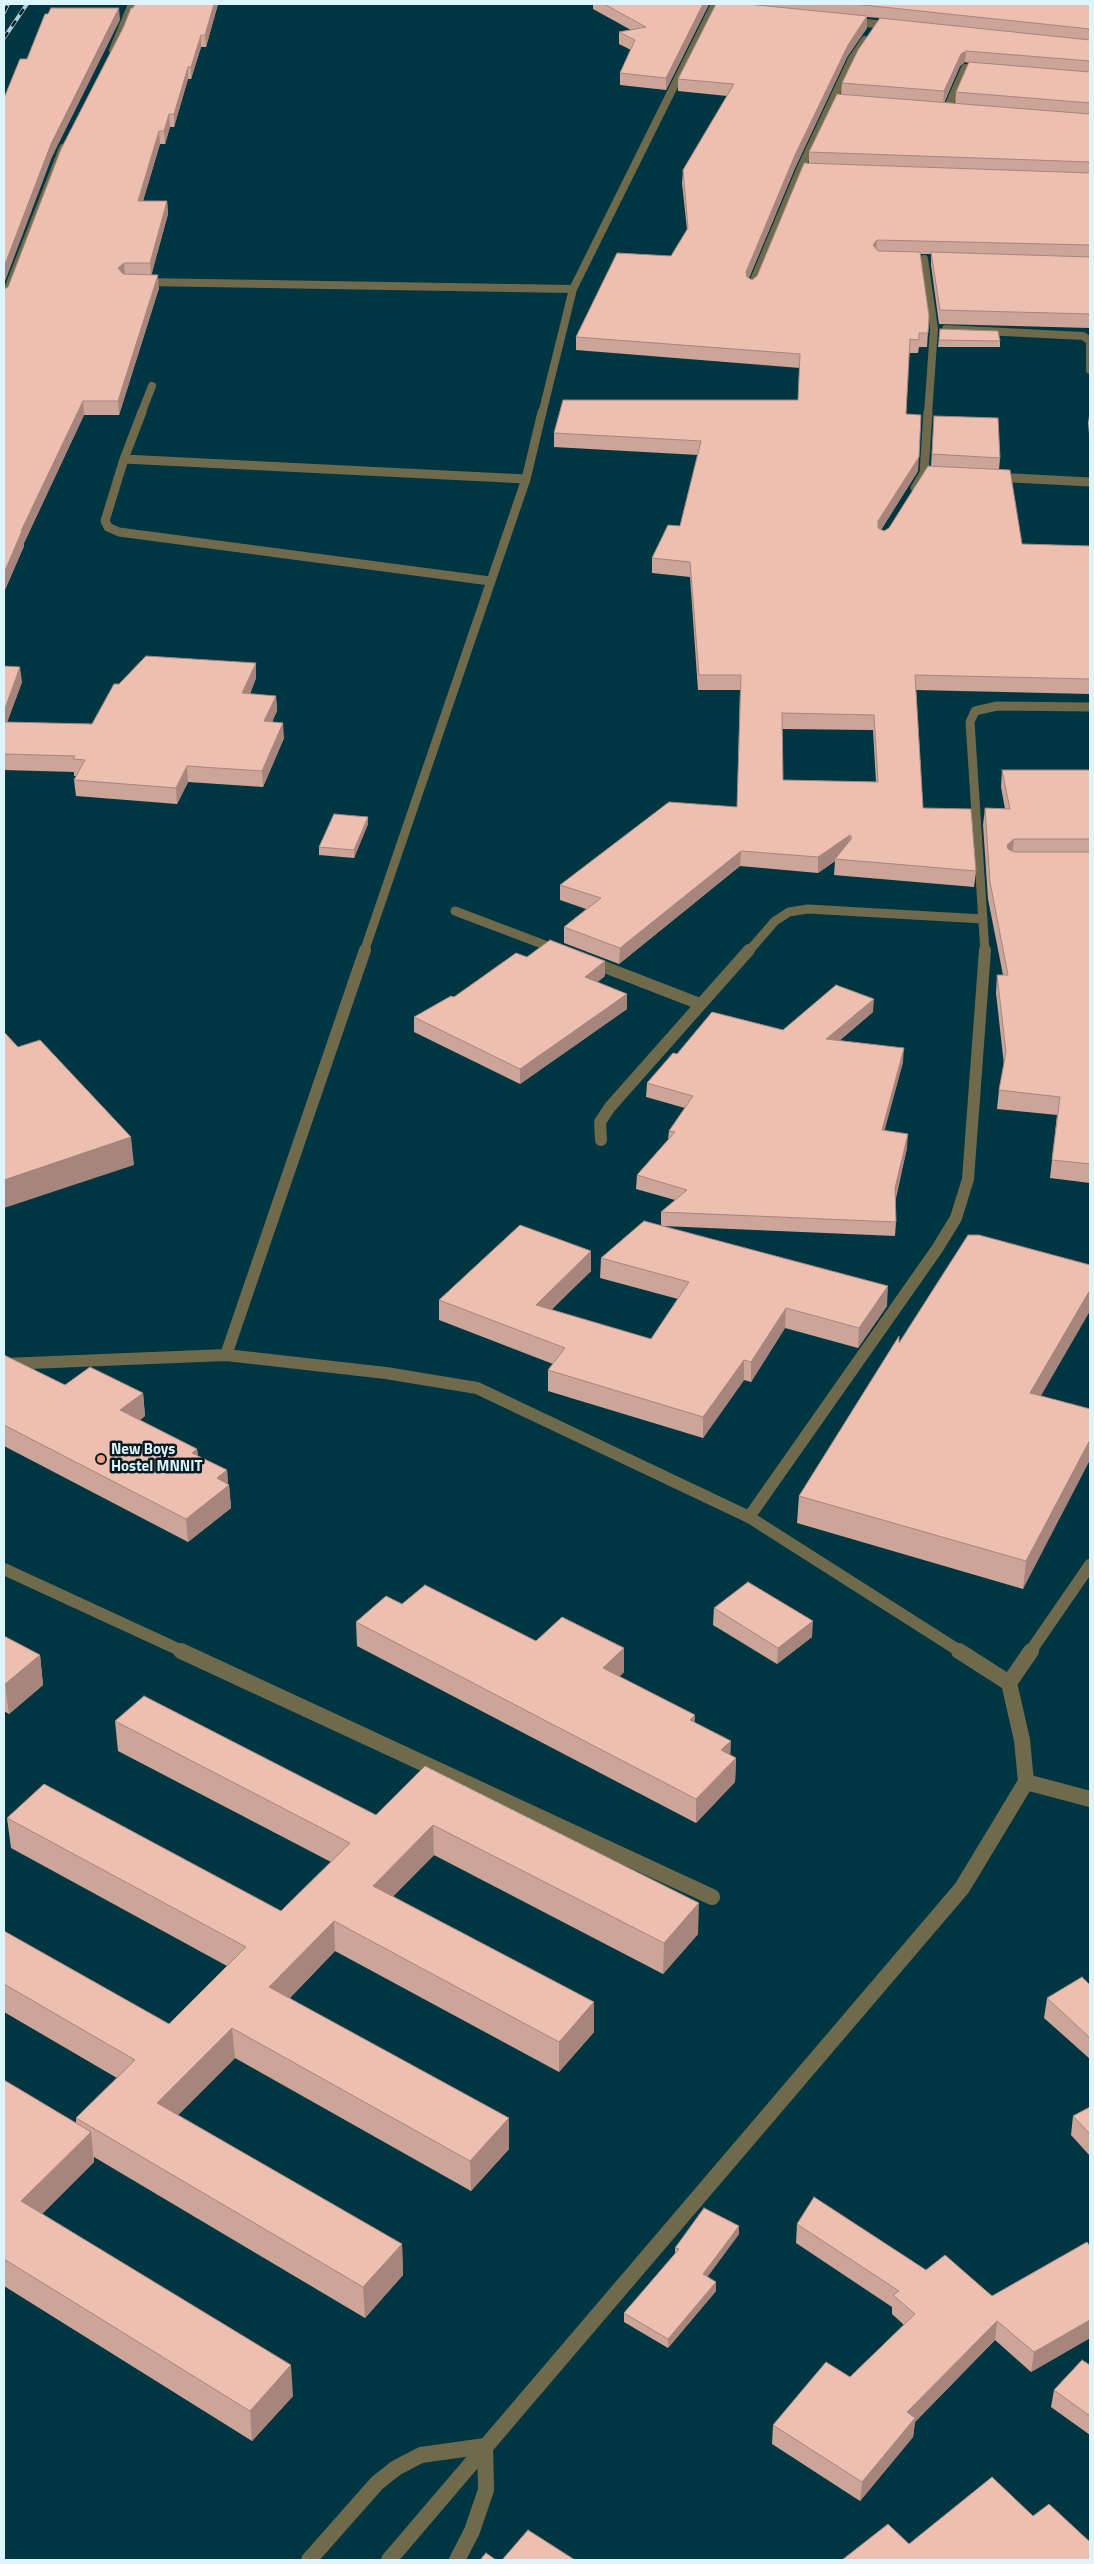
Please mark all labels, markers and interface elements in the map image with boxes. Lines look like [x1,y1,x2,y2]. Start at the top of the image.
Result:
place label: New Boys Hostel MNNIT [111,1441,202,1476]
marker: New Boys Hostel MNNIT [95,1453,107,1465]

